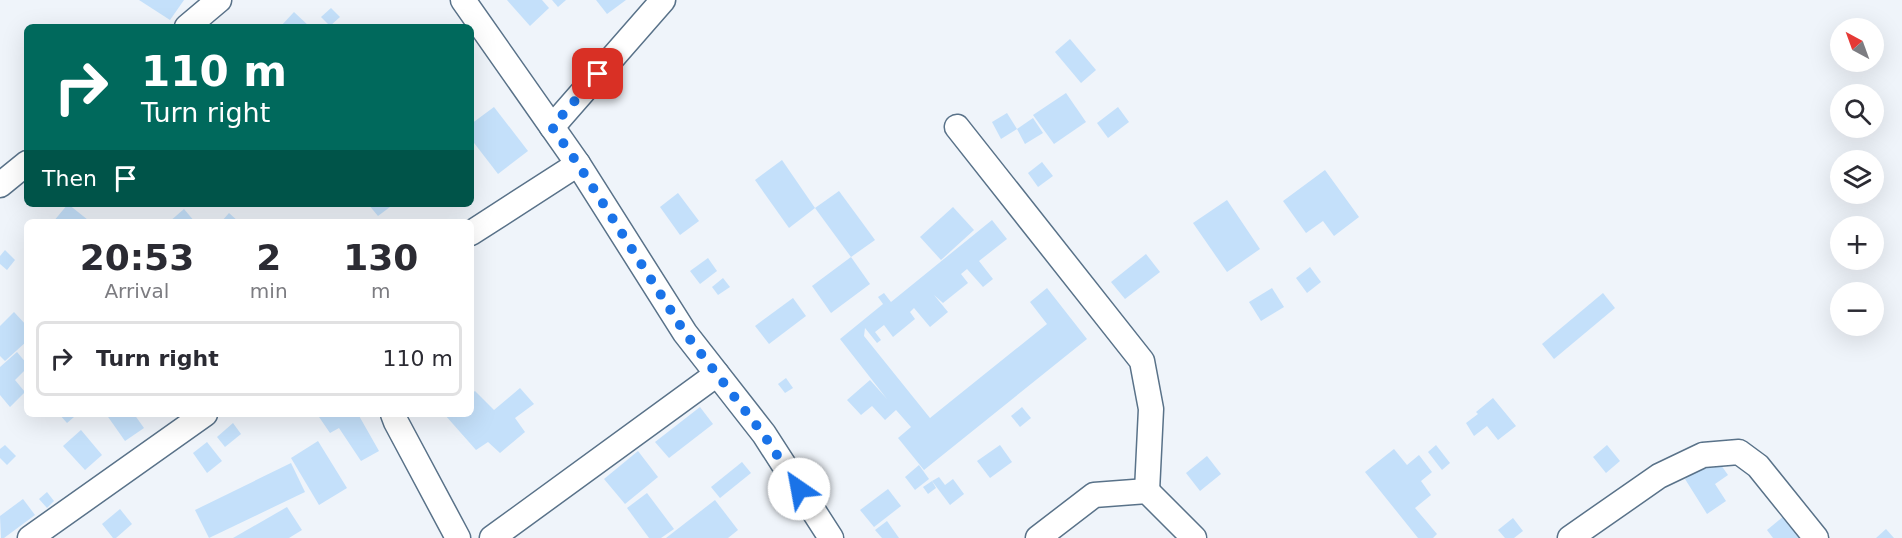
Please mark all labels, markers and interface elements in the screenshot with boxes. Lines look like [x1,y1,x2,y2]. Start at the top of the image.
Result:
north arrow [1830,18,1884,72]
map controls [1830,18,1884,336]
text: 110 m [141,47,287,96]
icon: right [42,48,120,126]
pin [572,48,623,99]
icon: arrive [581,57,614,90]
button: search [1830,84,1884,138]
text: Turn right [141,97,270,128]
button: layers [1830,150,1884,204]
icon: arrive [109,162,142,195]
text: Then [42,166,97,191]
button: + [1830,216,1884,270]
text: 20:53 [80,237,194,278]
text: 2 [256,237,281,278]
text: 130 [343,237,418,278]
text: Arrival [104,279,169,303]
text: min [250,279,288,303]
text: m [371,279,391,303]
button: − [1830,282,1884,336]
icon: right [45,342,78,375]
text: Turn right [96,346,219,371]
text: 110 m [383,346,453,371]
position arrow [767,457,831,521]

